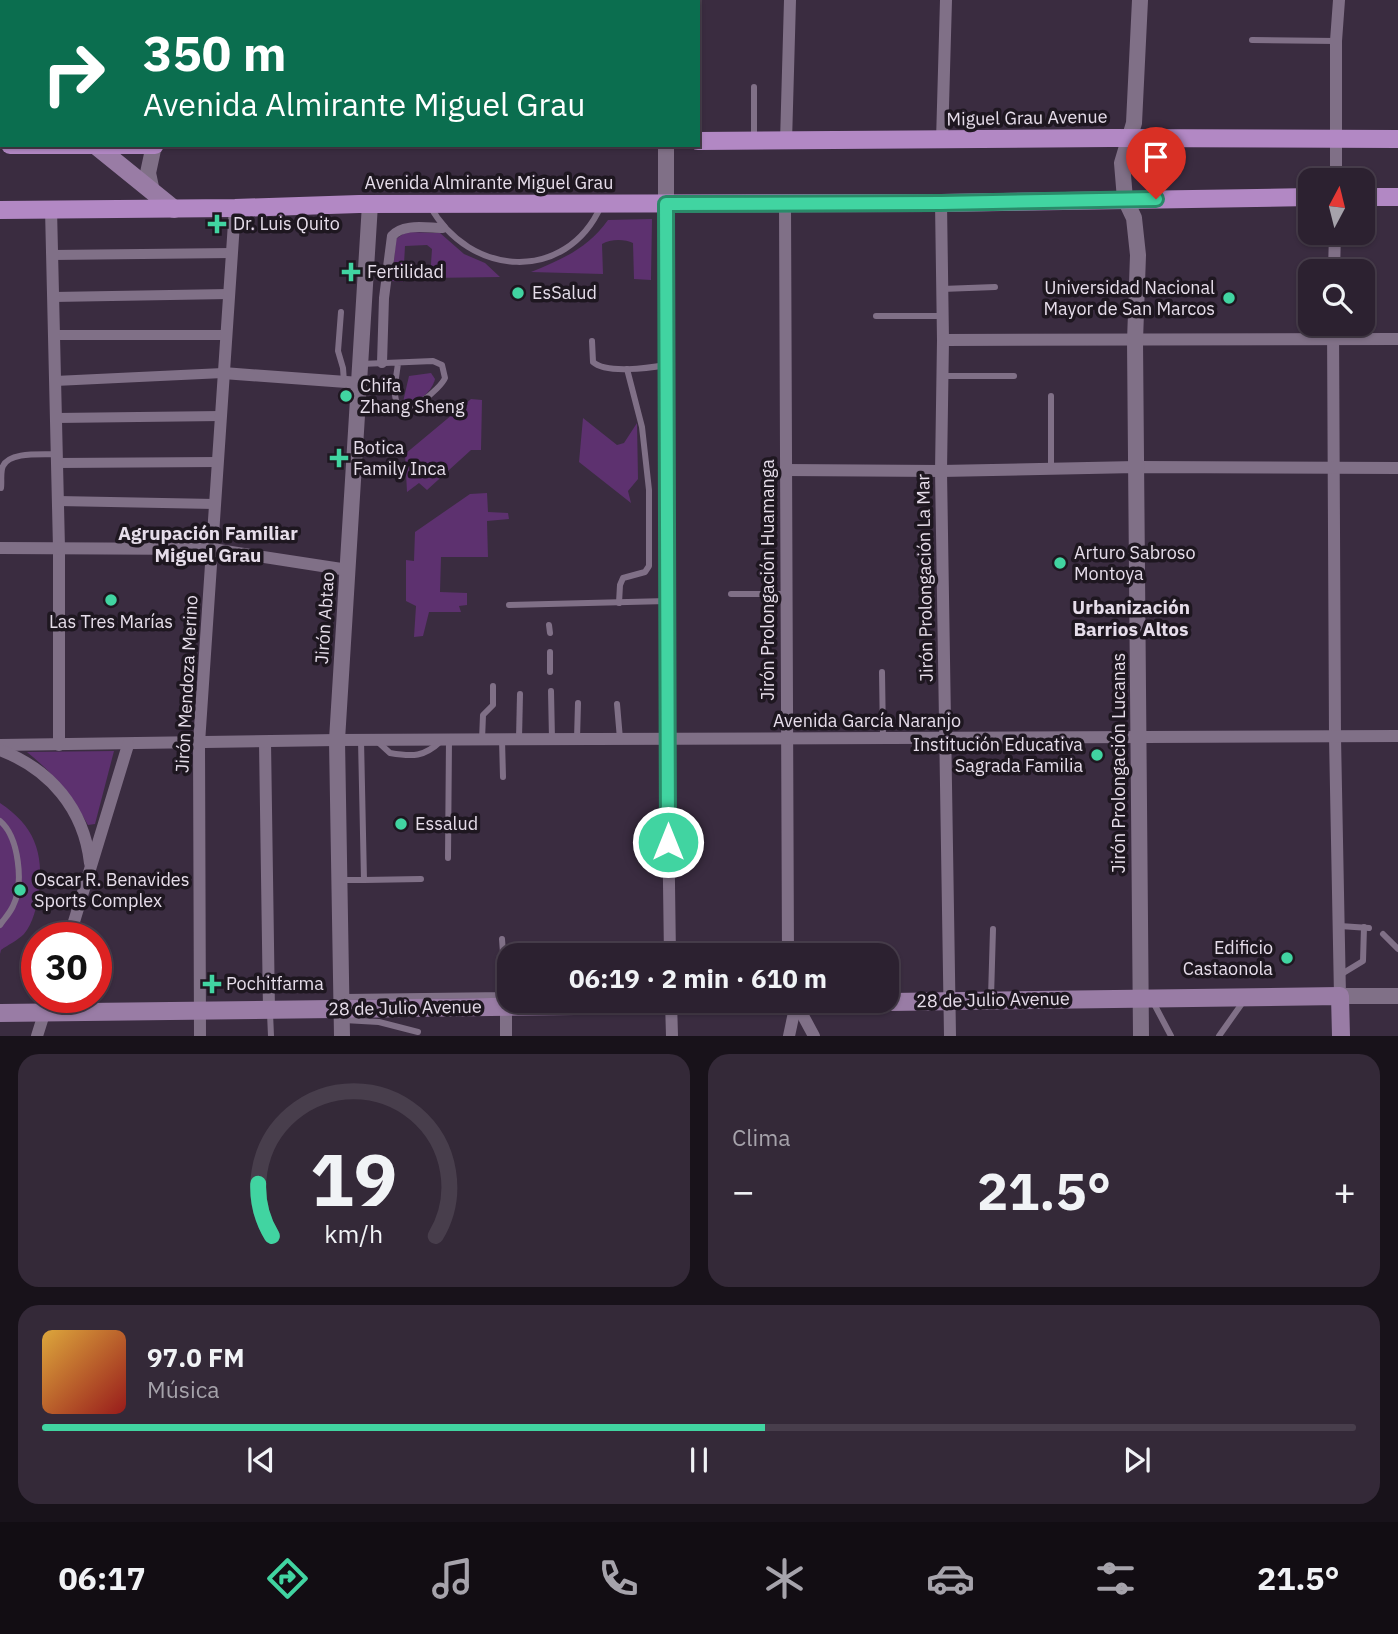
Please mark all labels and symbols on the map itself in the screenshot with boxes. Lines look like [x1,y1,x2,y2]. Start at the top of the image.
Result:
street label: Miguel Grau Avenue [946,105,1108,130]
pin [1126,127,1186,199]
north arrow [1298,168,1376,245]
street label: Avenida Almirante Miguel Grau [365,171,613,194]
place label: Dr. Luis Quito [233,212,340,235]
marker: Dr. Luis Quito [207,214,227,234]
place label: Fertilidad [367,260,444,283]
marker: Fertilidad [341,262,361,282]
place label: Universidad Nacional Mayor de San Marcos [1043,276,1215,320]
place label: EsSalud [532,281,597,304]
marker: EsSalud [510,285,526,301]
marker: Universidad Nacional Mayor de San Marcos [1221,290,1237,306]
place label: Chifa Zhang Sheng [360,374,465,418]
marker: Chifa Zhang Sheng [338,388,354,404]
place label: Botica Family Inca [353,436,447,480]
marker: Botica Family Inca [331,450,347,466]
street label: Jirón Prolongación Huamanga [756,459,779,701]
street label: Jirón Prolongación La Mar [911,473,938,682]
district label: Agrupación Familiar Miguel Grau [118,521,298,567]
place label: Arturo Sabroso Montoya [1074,541,1196,585]
marker: Arturo Sabroso Montoya [1052,555,1068,571]
street label: Jirón Abtao [310,571,339,665]
marker: Las Tres Marías [103,592,119,608]
street label: Jirón Mendoza Merino [170,594,203,773]
district label: Urbanización Barrios Altos [1072,595,1190,641]
place label: Las Tres Marías [49,610,173,633]
street label: Jirón Prolongación Lucanas [1107,653,1130,873]
street label: Avenida García Naranjo [773,709,961,732]
place label: Institución Educativa Sagrada Familia [913,733,1083,777]
marker: Institución Educativa Sagrada Familia [1089,747,1105,763]
position arrow [631,805,705,879]
place label: Essalud [415,812,478,835]
marker: Essalud [393,816,409,832]
place label: Oscar R. Benavides Sports Complex [34,868,189,912]
marker: Oscar R. Benavides Sports Complex [12,882,28,898]
speed limit sign: 30 [21,922,112,1013]
place label: Edificio Castaonola [1183,936,1273,980]
marker: Edificio Castaonola [1279,950,1295,966]
place label: Pochitfarma [226,972,324,995]
marker: Pochitfarma [204,976,220,992]
street label: 28 de Julio Avenue [916,987,1070,1012]
street label: 28 de Julio Avenue [328,995,482,1020]

